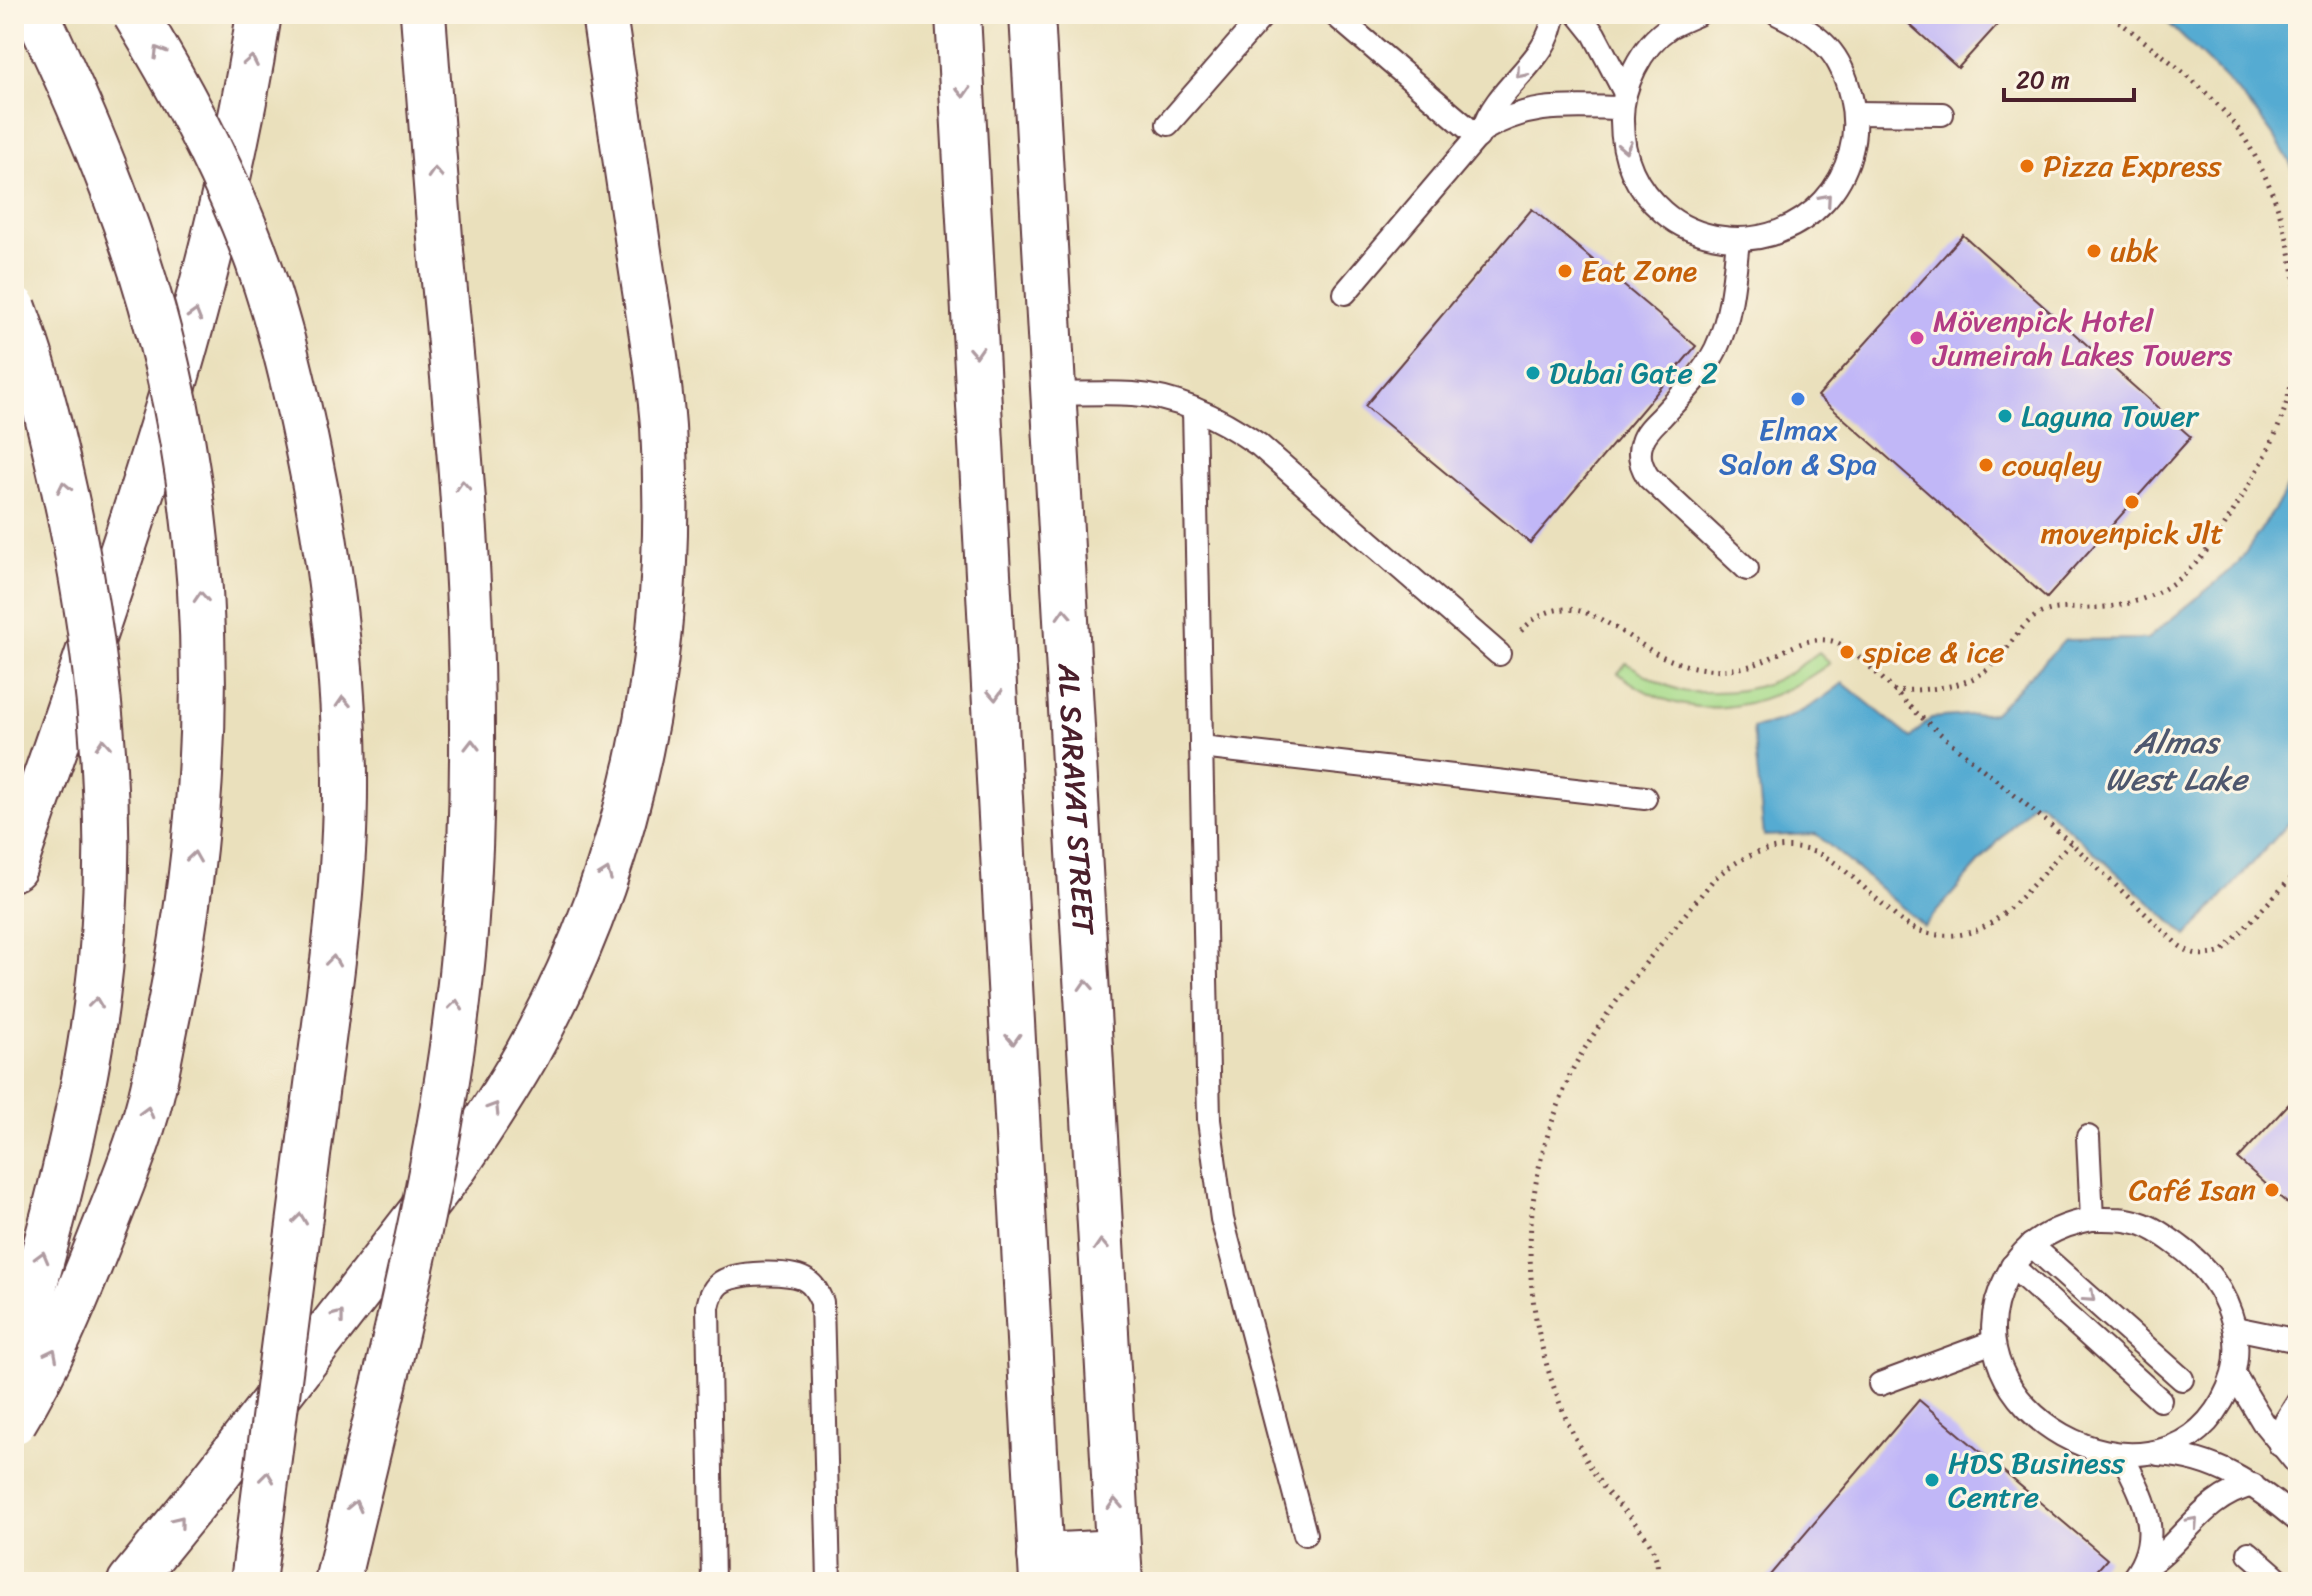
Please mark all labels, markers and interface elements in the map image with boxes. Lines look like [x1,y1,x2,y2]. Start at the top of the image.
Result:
one-way arrow [153,46,168,61]
scale bar [2004,52,2134,102]
one-way arrow [241,54,258,68]
text: 20 m [2016,59,2070,101]
one-way arrow [1516,64,1531,79]
one-way arrow [954,86,971,99]
one-way arrow [1616,139,1633,153]
place label: Pizza Express [2043,139,2222,193]
marker: Pizza Express [2018,157,2036,175]
one-way arrow [427,166,444,179]
one-way arrow [1816,193,1830,208]
place label: ubk [2110,224,2159,278]
marker: ubk [2085,242,2103,260]
place label: Eat Zone [1581,244,1697,298]
marker: Eat Zone [1556,262,1574,280]
place label: Mövenpick Hotel Jumeirah Lakes Towers [1932,294,2233,382]
one-way arrow [185,308,202,322]
marker: Mövenpick Hotel Jumeirah Lakes Towers [1908,329,1926,347]
one-way arrow [968,346,985,359]
place label: Dubai Gate 2 [1549,346,1718,400]
marker: Dubai Gate 2 [1524,364,1542,382]
place label: Laguna Tower [2021,389,2200,443]
marker: Elmax Salon & Spa [1789,390,1807,408]
place label: Elmax Salon & Spa [1719,403,1877,491]
marker: Laguna Tower [1996,407,2014,425]
place label: couqley [2002,438,2102,492]
marker: couqley [1977,456,1995,474]
one-way arrow [455,479,472,492]
one-way arrow [56,480,73,494]
marker: movenpick Jlt [2123,493,2141,511]
place label: movenpick Jlt [2041,506,2223,560]
one-way arrow [193,590,210,603]
one-way arrow [1056,607,1073,620]
place label: spice & ice [1862,625,2005,679]
marker: spice & ice [1838,643,1856,661]
street label: AL SARAYAT STREET [1041,661,1111,938]
one-way arrow [986,689,1003,702]
one-way arrow [334,695,351,708]
water label: Almas West Lake [2105,714,2250,808]
one-way arrow [95,737,112,750]
one-way arrow [463,738,481,751]
one-way arrow [185,850,202,864]
one-way arrow [597,868,613,882]
one-way arrow [324,954,341,968]
one-way arrow [1077,978,1094,991]
one-way arrow [87,996,104,1009]
one-way arrow [448,998,465,1011]
one-way arrow [1004,1033,1021,1046]
one-way arrow [485,1102,500,1117]
one-way arrow [137,1106,154,1120]
place label: Café Isan [2129,1163,2256,1217]
marker: Café Isan [2263,1181,2281,1199]
one-way arrow [291,1212,308,1226]
one-way arrow [1092,1238,1109,1251]
one-way arrow [33,1251,50,1265]
one-way arrow [2080,1287,2095,1301]
one-way arrow [330,1311,344,1325]
one-way arrow [42,1347,58,1362]
place label: HDS Business Centre [1948,1436,2125,1524]
one-way arrow [258,1470,275,1483]
marker: HDS Business Centre [1923,1471,1941,1489]
one-way arrow [1107,1497,1124,1510]
one-way arrow [346,1500,363,1513]
one-way arrow [169,1516,184,1531]
one-way arrow [2184,1517,2199,1531]

